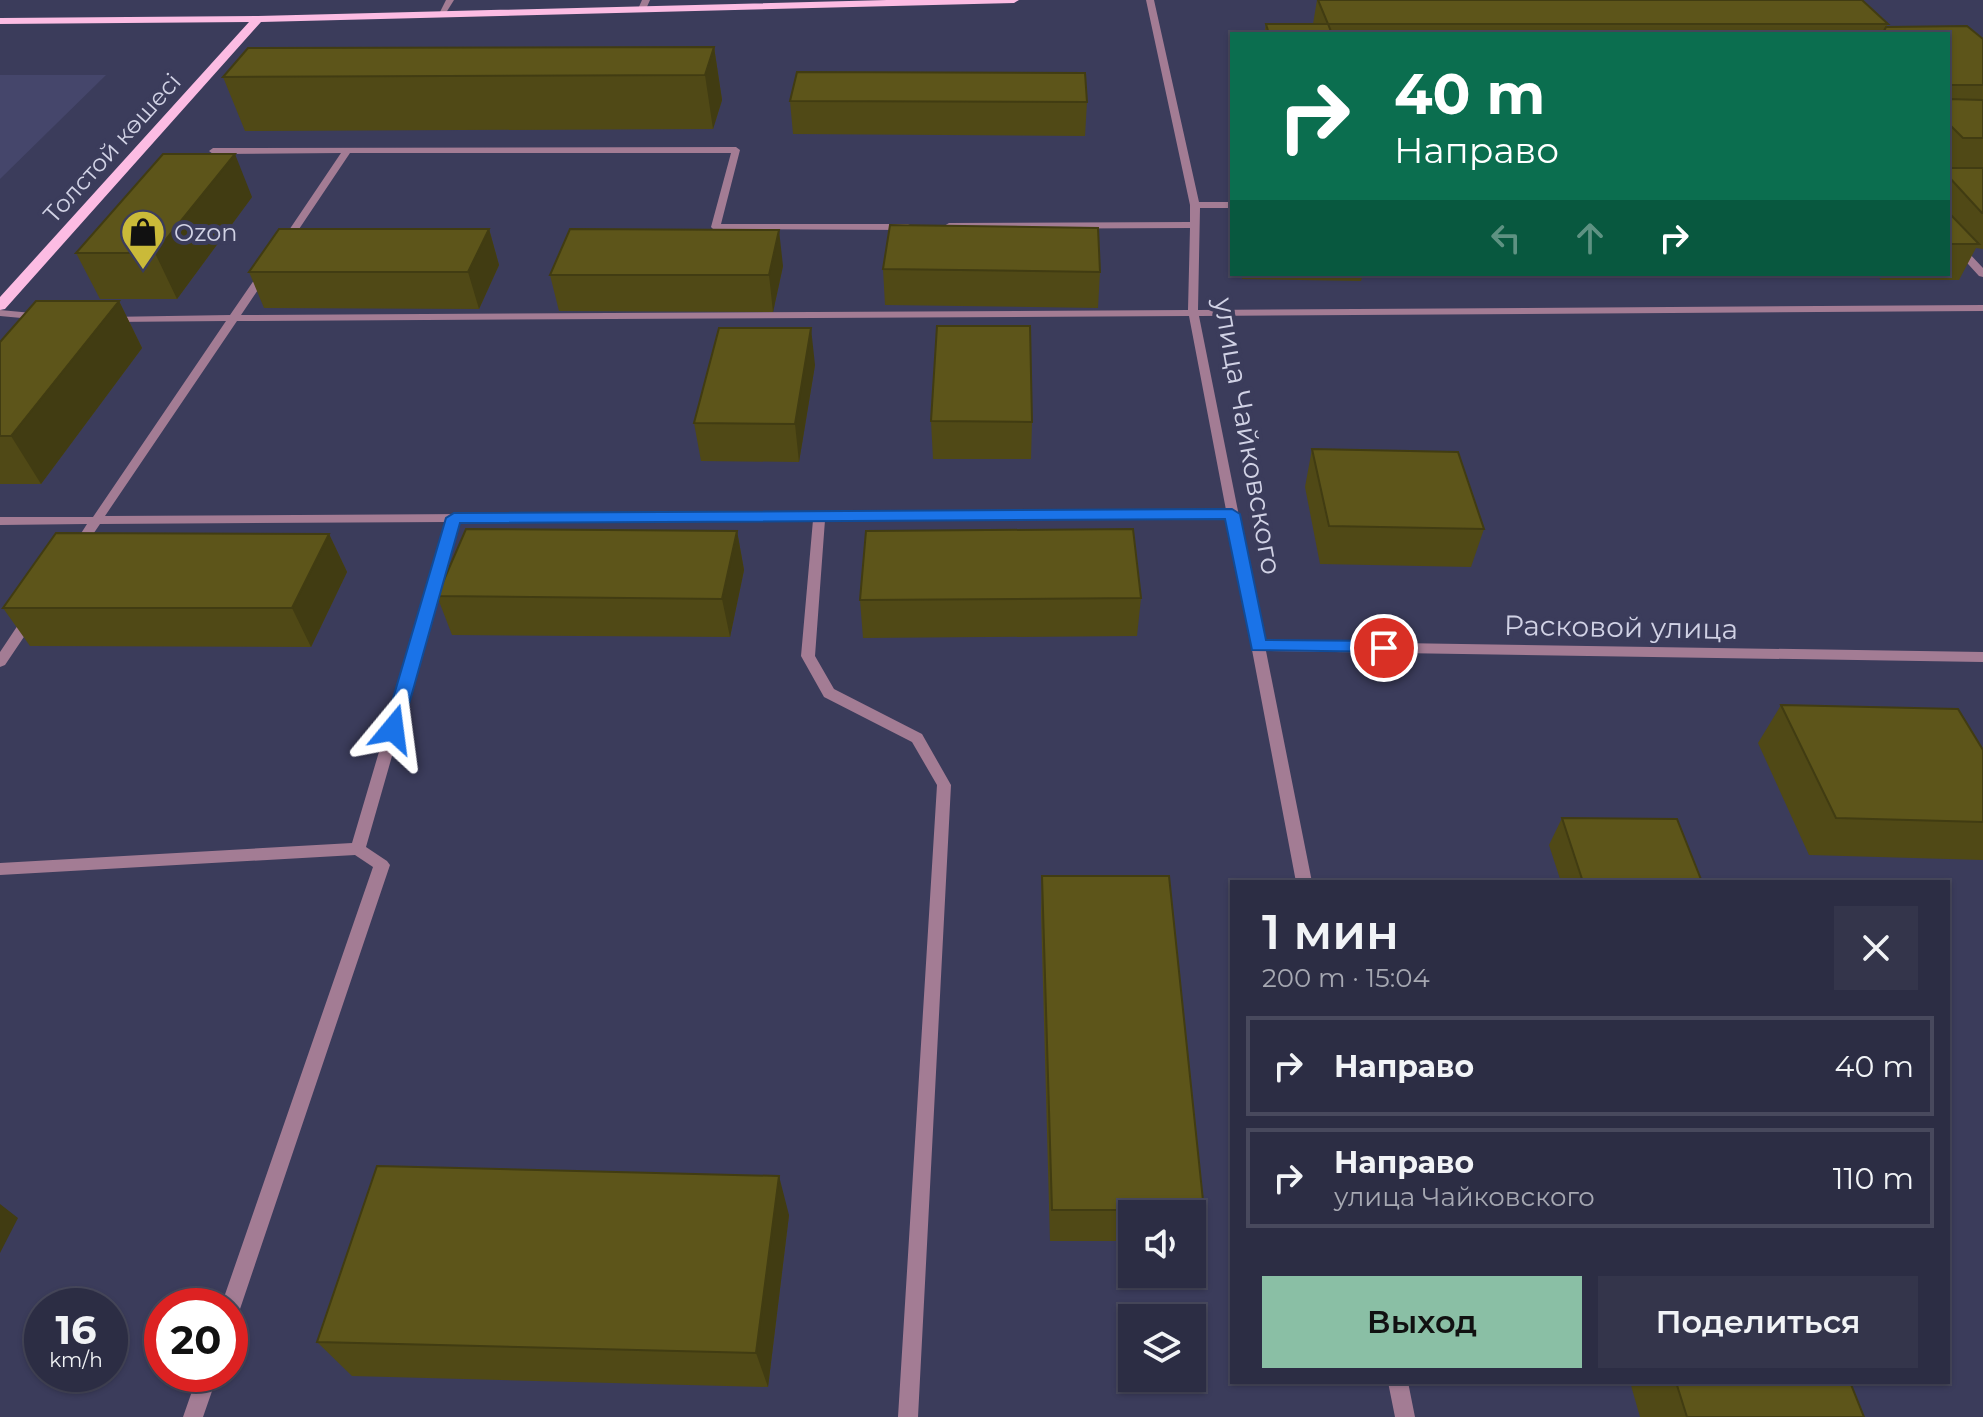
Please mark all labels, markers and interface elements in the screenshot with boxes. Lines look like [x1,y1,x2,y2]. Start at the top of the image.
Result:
text: 40 m [1394,60,1545,128]
icon: right [1262,64,1366,168]
street label: Толстой көшесі [37,67,187,229]
text: Направо [1394,128,1559,172]
shop icon: Ozon [119,208,167,271]
icon: left [1484,216,1528,260]
icon: ahead [1568,216,1612,260]
icon: right [1652,216,1696,260]
place label: Ozon [174,218,237,247]
street label: улица Чайковского [1207,294,1289,577]
street label: Расковой улица [1504,608,1738,646]
pin [1350,614,1418,682]
icon: arrive [1362,626,1406,670]
position arrow [351,687,435,771]
text: 1 мин [1262,903,1399,961]
button: close [1834,906,1918,990]
text: 200 m · 15:04 [1262,962,1430,994]
icon: right [1266,1044,1310,1088]
text: Направо [1334,1048,1474,1085]
text: 40 m [1835,1048,1914,1085]
text: Направо [1334,1144,1474,1181]
icon: right [1266,1156,1310,1200]
text: 110 m [1833,1160,1914,1197]
text: улица Чайковского [1334,1181,1595,1213]
map controls [1118,1200,1206,1392]
button: sound [1118,1200,1206,1288]
button: Выход [1262,1276,1582,1368]
button: Поделиться [1598,1276,1918,1368]
speed limit sign: 20 [144,1288,248,1392]
button: layers [1118,1304,1206,1392]
text: 16 [55,1305,97,1354]
text: km/h [49,1348,103,1372]

